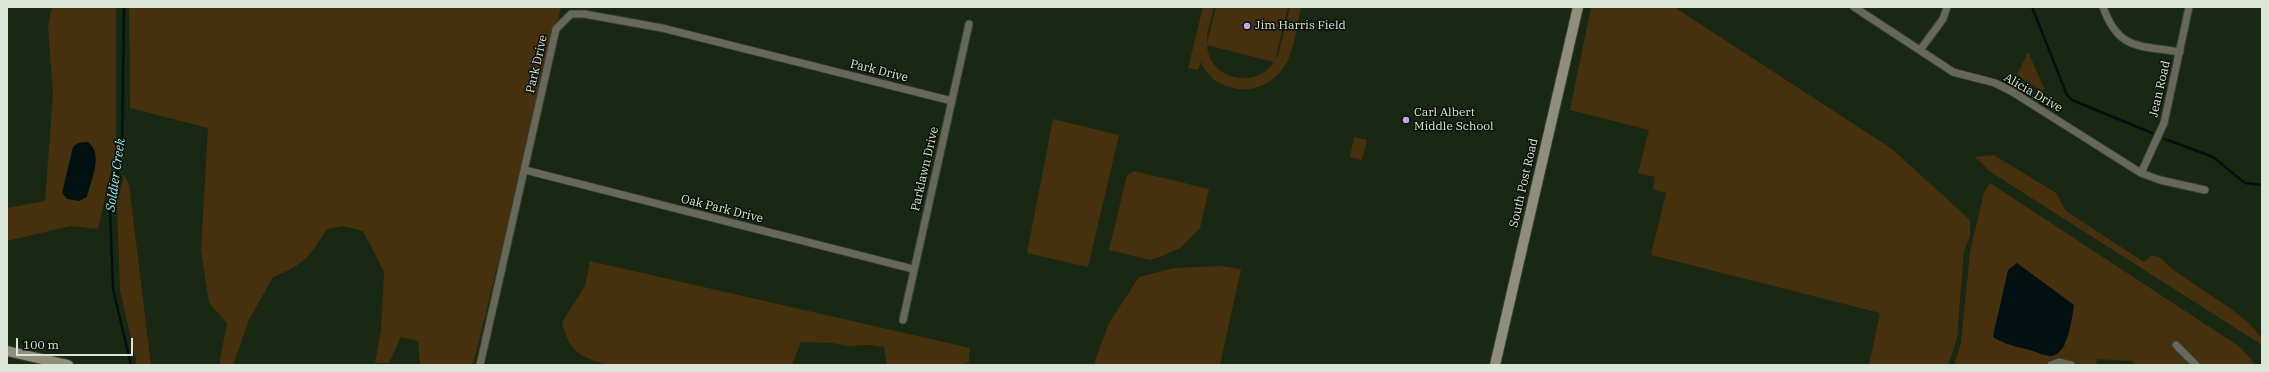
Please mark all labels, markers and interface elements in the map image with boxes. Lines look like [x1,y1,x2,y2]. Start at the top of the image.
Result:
place label: Jim Harris Field [1255,19,1346,33]
marker: Jim Harris Field [1242,21,1252,31]
street label: Park Drive [523,34,551,94]
street label: Park Drive [849,57,909,85]
street label: Jean Road [2147,59,2173,119]
street label: Alicia Drive [2001,70,2065,116]
place label: Carl Albert Middle School [1414,106,1494,134]
marker: Carl Albert Middle School [1401,115,1411,125]
street label: Parklawn Drive [908,125,942,213]
water label: Soldier Creek [103,137,129,213]
street label: South Post Road [1507,137,1541,229]
street label: Oak Park Drive [679,192,765,226]
scale bar [18,330,135,356]
text: 100 m [23,337,59,352]

